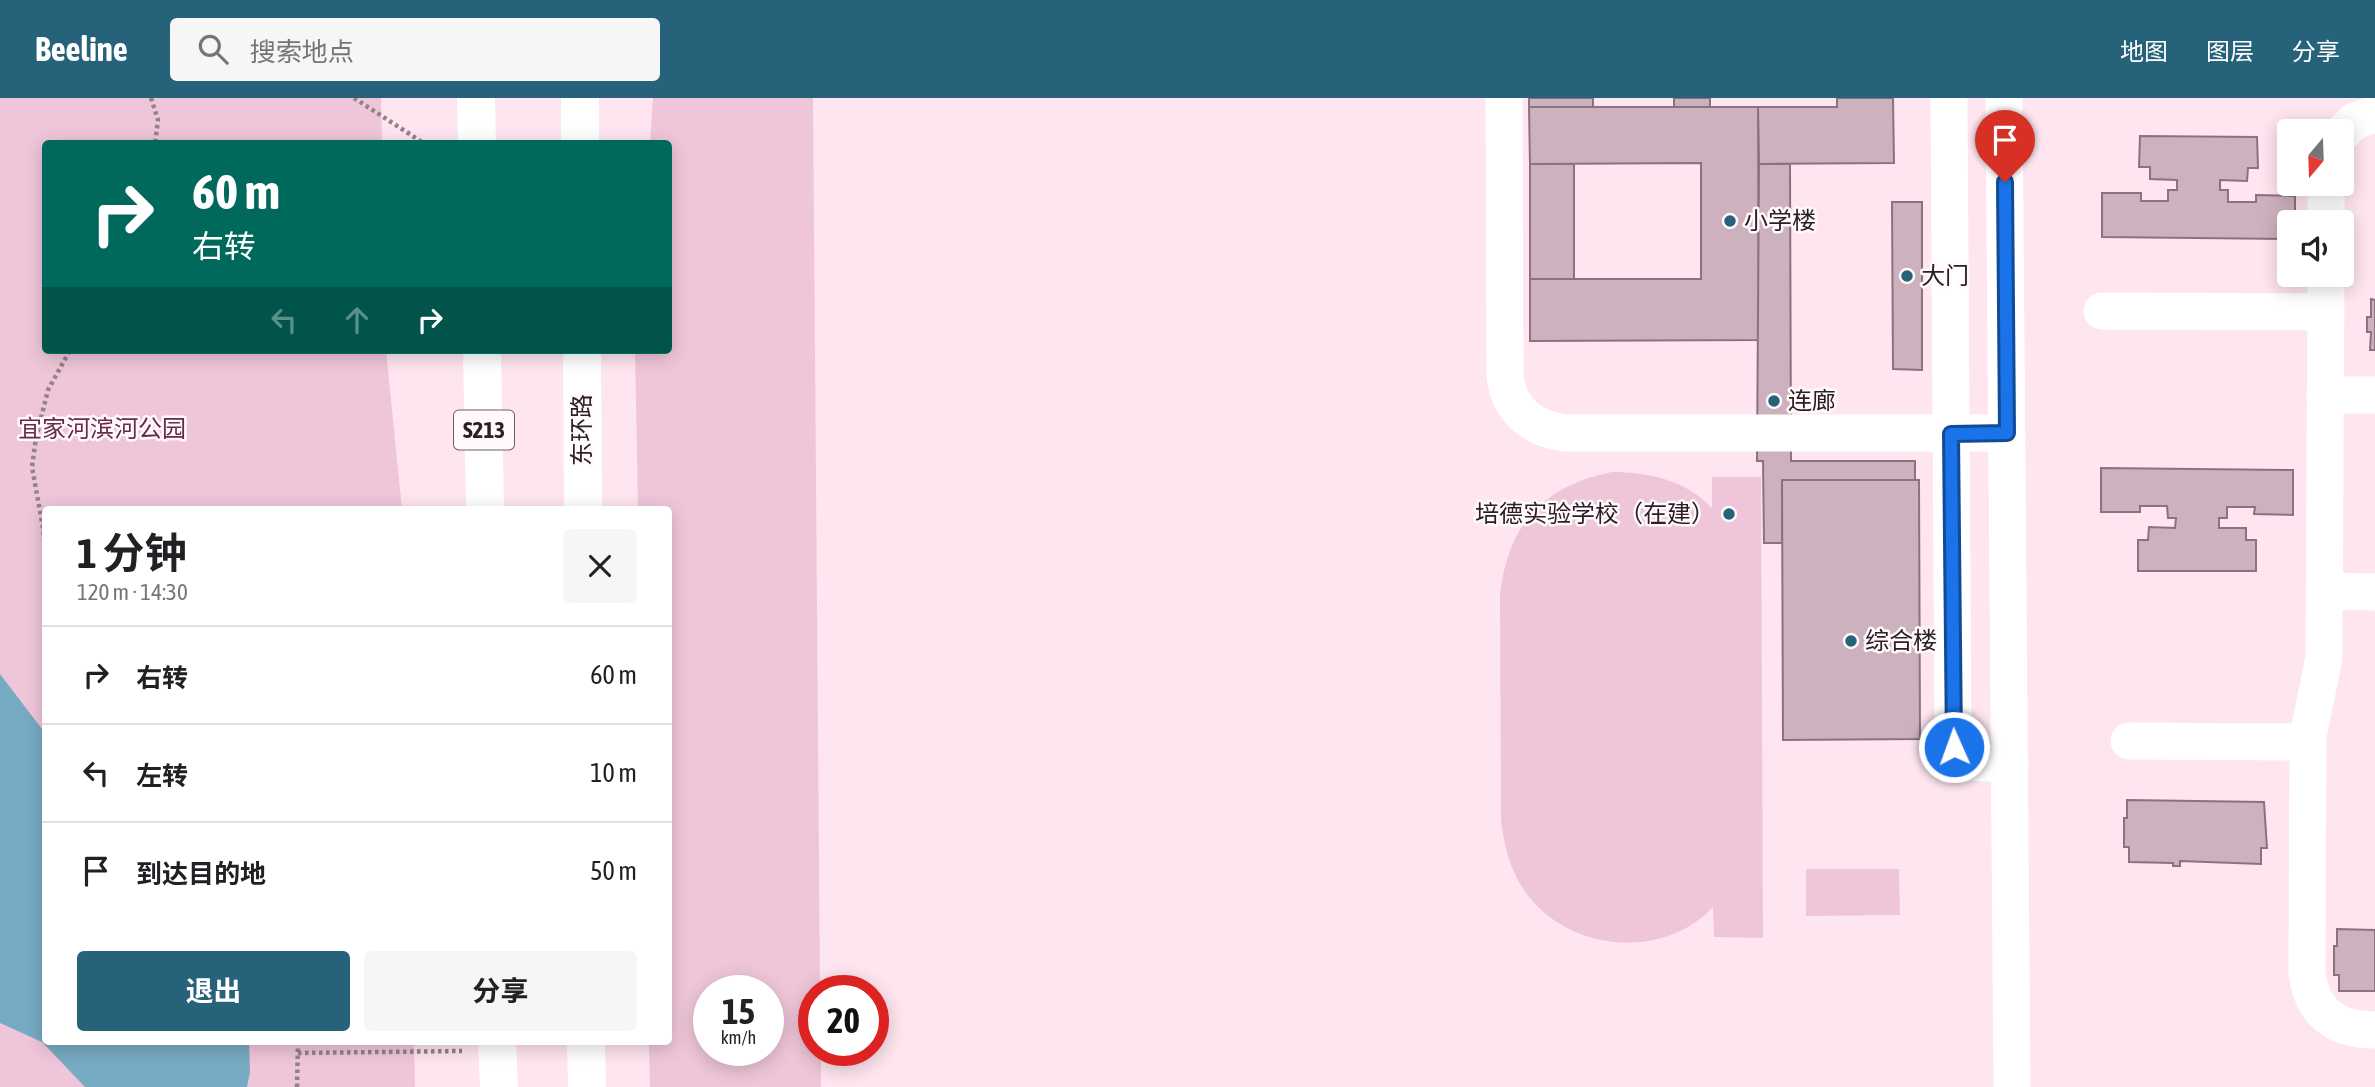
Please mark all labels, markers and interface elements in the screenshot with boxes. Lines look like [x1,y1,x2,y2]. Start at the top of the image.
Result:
search box [170,18,660,81]
text: Beeline [35,30,128,68]
icon: search [194,30,232,68]
text: 搜索地点 [250,37,354,67]
text: 地图 [2120,38,2168,65]
text: 图层 [2206,38,2254,65]
text: 分享 [2292,38,2340,65]
pin [1975,110,2035,182]
north arrow [2277,119,2354,196]
map controls [2277,119,2354,287]
icon: arrive [1986,121,2024,159]
text: 60 m [192,163,280,219]
icon: right [77,168,168,259]
place label: 小学楼 [1744,207,1816,234]
button: sound [2277,210,2354,287]
marker: 小学楼 [1722,213,1738,229]
text: 右转 [192,228,256,265]
place label: 大门 [1921,262,1969,289]
marker: 大门 [1899,268,1915,284]
icon: left [265,301,303,339]
icon: ahead [338,301,376,339]
icon: right [411,301,449,339]
place label: 连廊 [1788,387,1836,414]
marker: 连廊 [1766,393,1782,409]
street label: 东环路 [568,394,595,466]
road number: S213 [454,410,514,450]
park label: 宜家河滨河公园 [18,415,186,442]
place label: 培德实验学校（在建） [1475,500,1715,527]
marker: 培德实验学校（在建） [1721,506,1737,522]
text: 1 分钟 [77,529,187,577]
button: close [563,529,637,603]
text: 120 m · 14:30 [77,579,188,605]
place label: 综合楼 [1865,627,1937,654]
marker: 综合楼 [1843,633,1859,649]
icon: right [77,656,115,694]
text: 60 m [590,660,637,690]
text: 右转 [136,663,188,693]
position arrow [1917,710,1991,784]
icon: left [77,754,115,792]
text: 10 m [590,758,637,788]
text: 左转 [136,761,188,791]
icon: arrive [77,852,115,890]
text: 50 m [590,856,637,886]
text: 到达目的地 [136,859,266,889]
button: 退出 [77,951,350,1031]
button: 分享 [364,951,637,1031]
speed limit sign: 20 [798,975,889,1066]
text: 15 [722,991,755,1031]
text: km/h [721,1027,756,1048]

